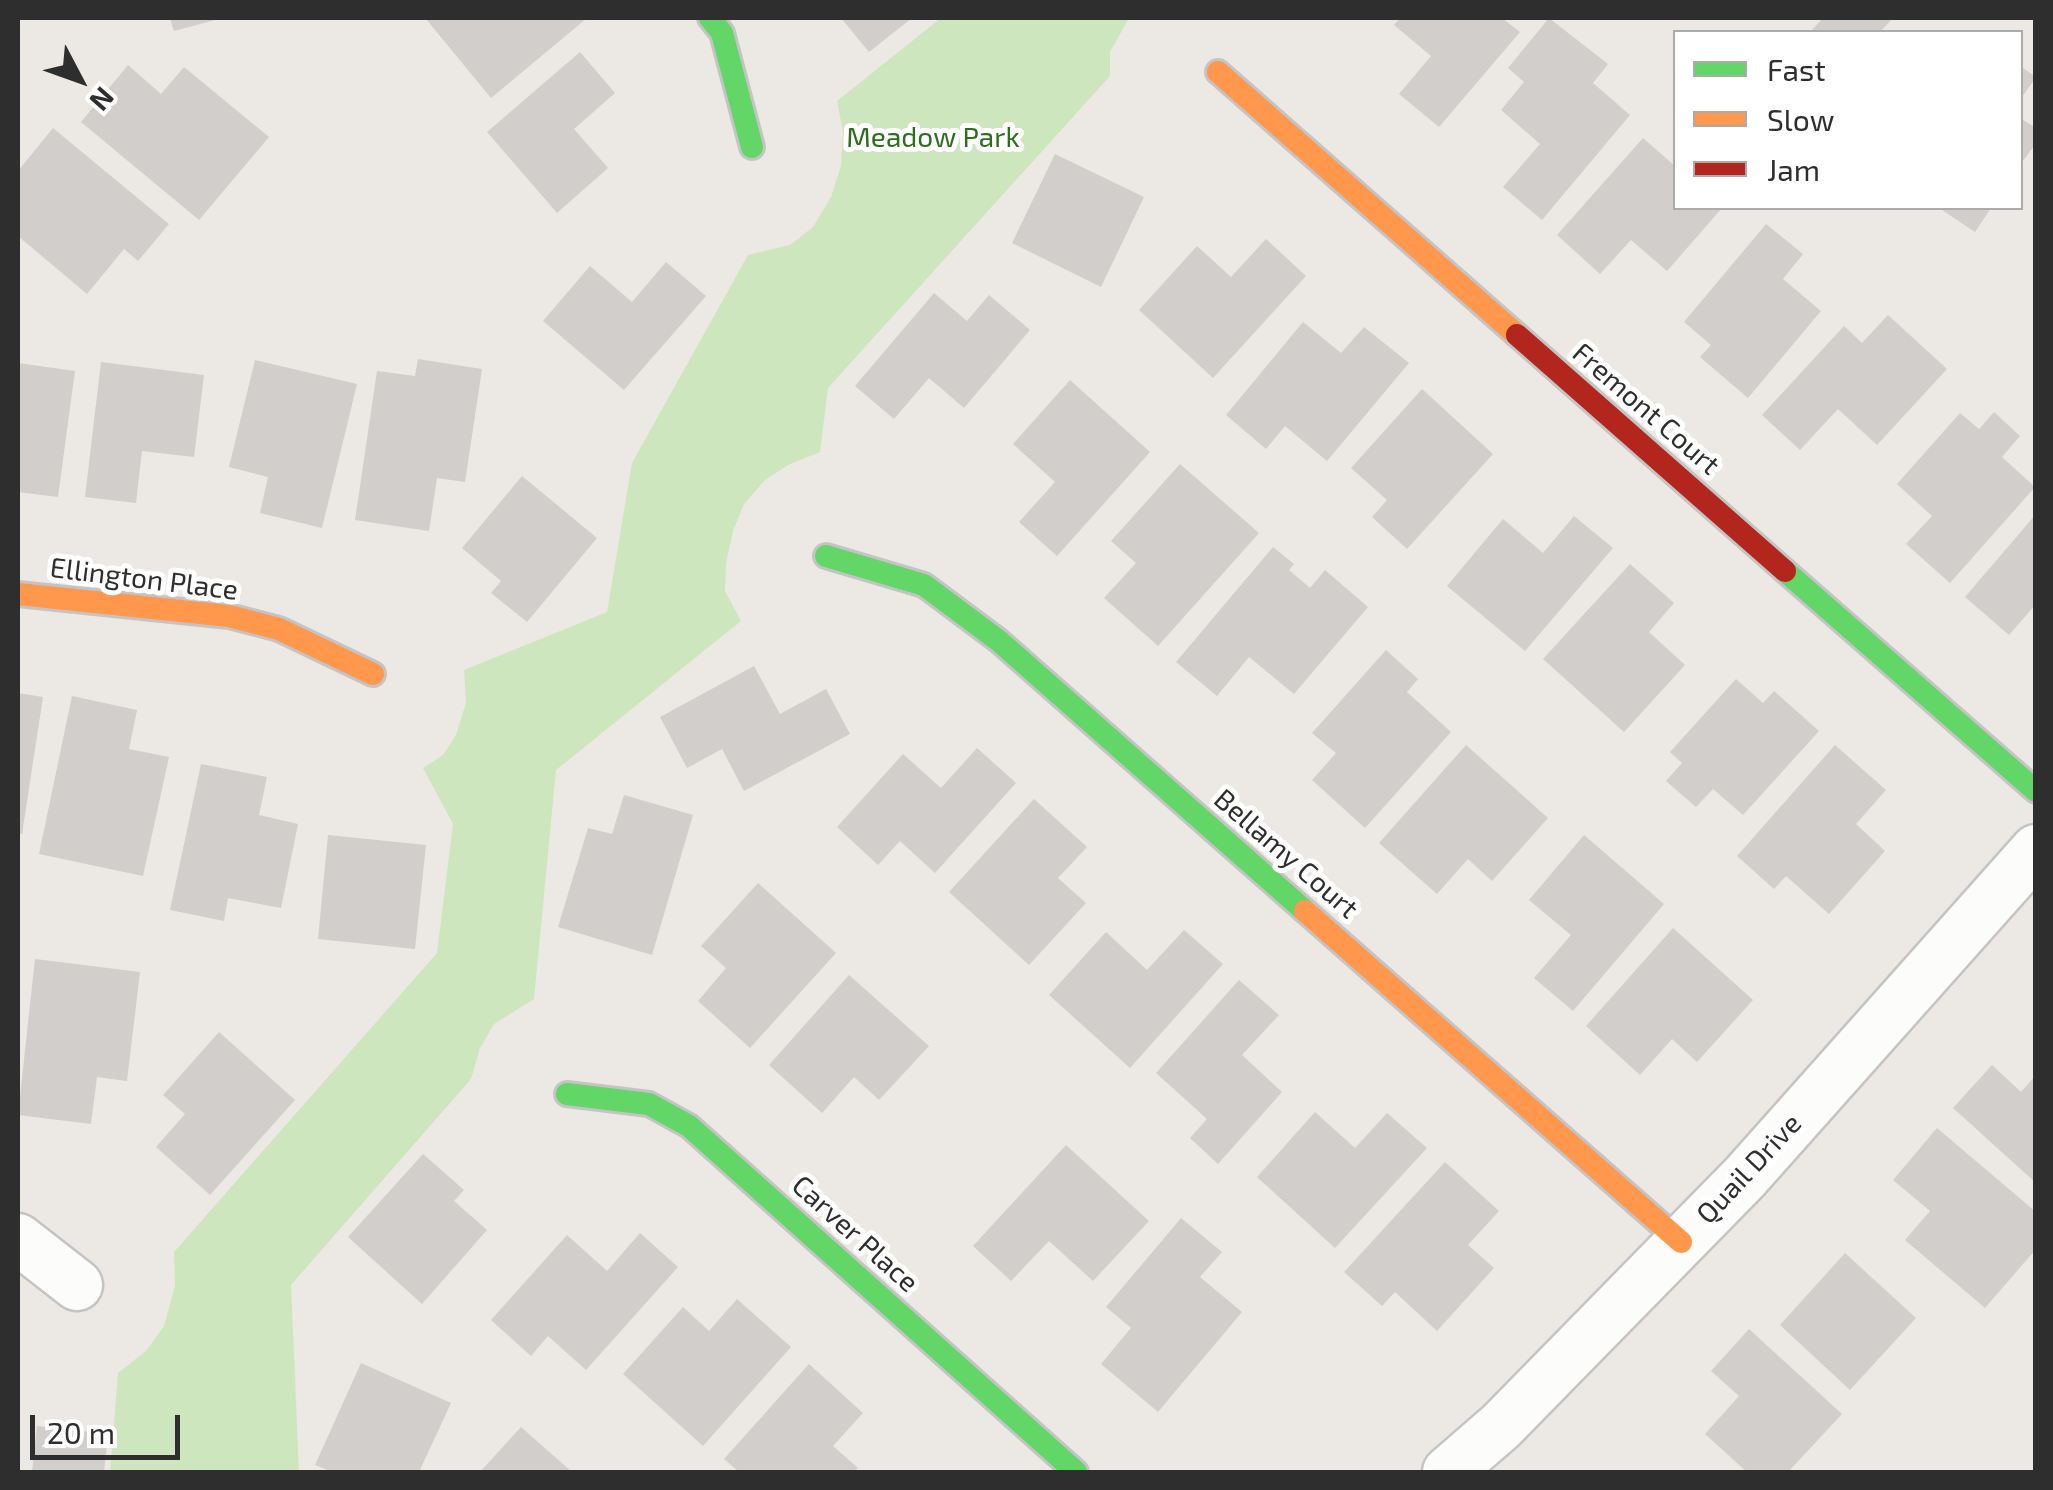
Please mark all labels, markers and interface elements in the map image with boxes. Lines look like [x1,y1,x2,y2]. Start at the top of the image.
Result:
north arrow [30,30,130,130]
legend [1673,30,2023,210]
text: Fast [1767,51,1826,87]
text: N [83,81,122,118]
text: Slow [1767,101,1834,137]
park label: Meadow Park [846,121,1020,155]
text: Jam [1767,151,1820,187]
street label: Fremont Court [1566,336,1726,482]
street label: Ellington Place [48,551,240,607]
street label: Bellamy Court [1207,782,1365,926]
street label: Quail Drive [1690,1107,1808,1231]
street label: Carver Place [785,1169,925,1299]
scale bar [35,1395,185,1457]
text: 20 m [47,1414,115,1450]

